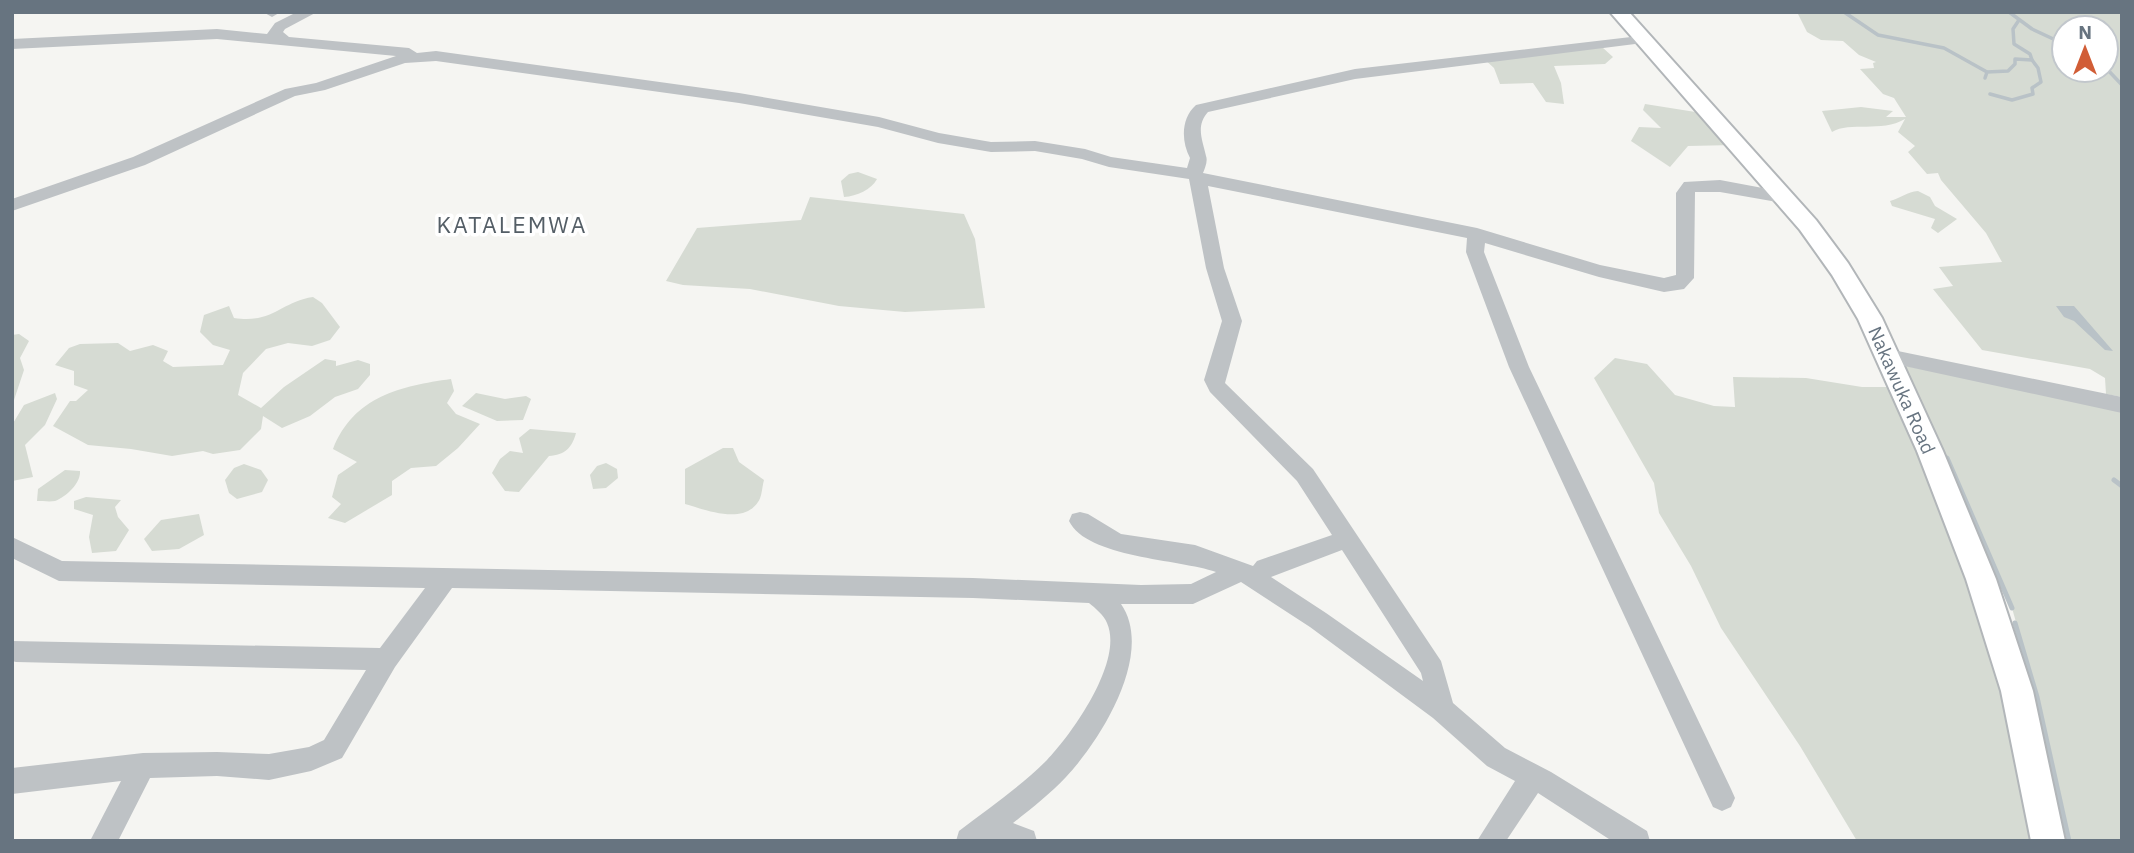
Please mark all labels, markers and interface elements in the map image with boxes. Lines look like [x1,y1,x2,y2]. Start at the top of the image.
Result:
north arrow [2050,14,2120,84]
text: N [2078,20,2092,44]
district label: KATALEMWA [437,209,588,239]
street label: Nakawuka Road [1863,322,1941,458]

